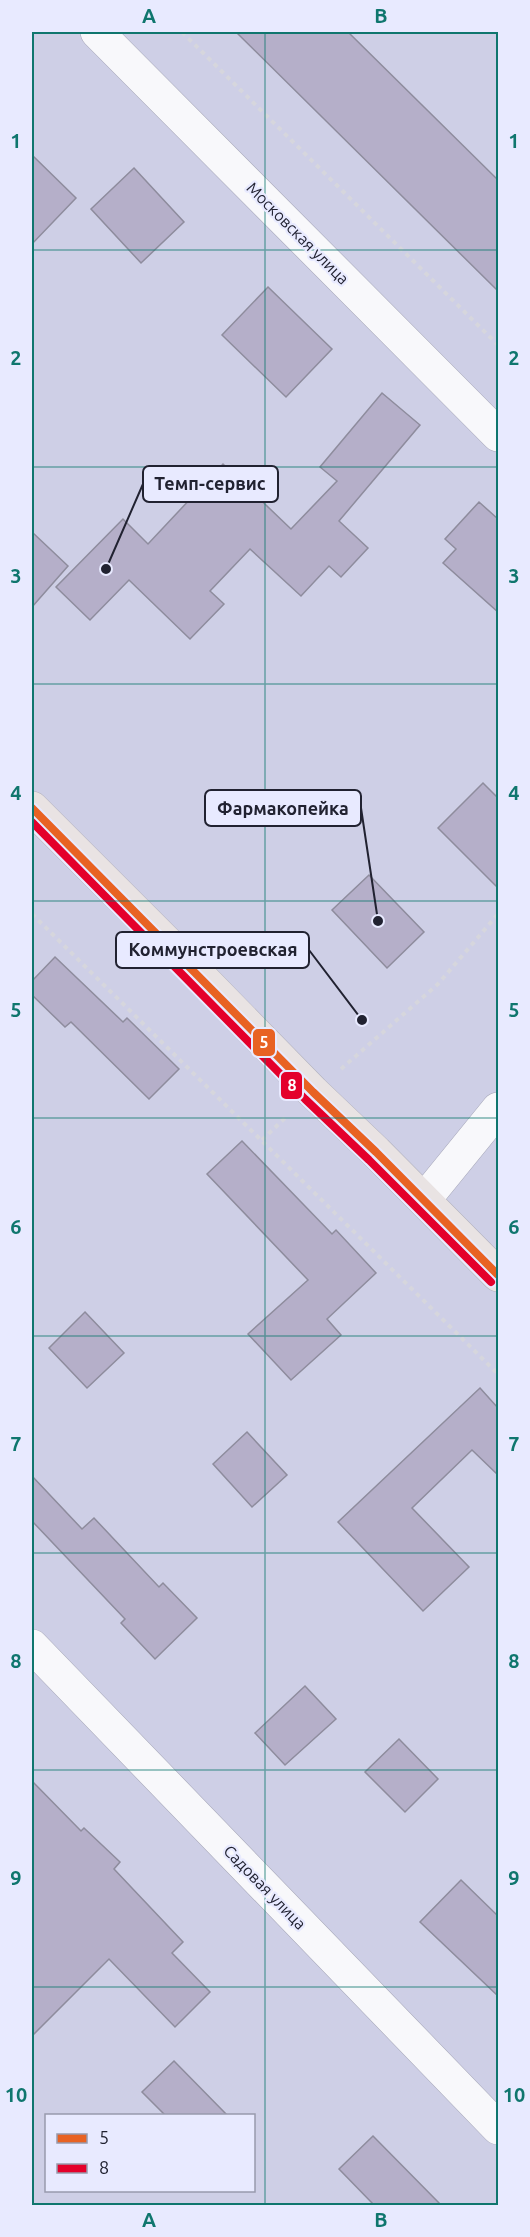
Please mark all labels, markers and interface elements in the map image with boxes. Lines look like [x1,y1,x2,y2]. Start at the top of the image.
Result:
text: A [142,4,156,27]
text: B [374,4,388,27]
text: 1 [10,129,22,152]
text: 1 [508,129,520,152]
street label: Московская улица [243,178,353,288]
text: 2 [10,346,22,369]
text: 2 [508,346,520,369]
callout: Темп-сервис [143,466,278,502]
text: Темп-сервис [154,473,266,493]
text: 3 [10,564,22,587]
text: 3 [508,564,520,587]
text: 4 [10,781,22,804]
text: 4 [508,781,520,804]
callout: Фармакопейка [205,790,361,826]
text: Фармакопейка [217,798,349,818]
callout: Коммунстроевская [116,932,309,968]
text: Коммунстроевская [128,939,298,959]
text: 5 [10,998,22,1021]
text: 5 [508,998,520,1021]
line badge: 5 [252,1028,276,1057]
text: 5 [259,1033,269,1051]
line badge: 8 [280,1071,303,1100]
text: 8 [287,1076,297,1094]
text: 6 [10,1215,22,1238]
text: 6 [508,1215,520,1238]
text: 7 [10,1432,22,1455]
text: 7 [508,1432,520,1455]
text: 8 [10,1649,22,1672]
text: 8 [508,1649,520,1672]
street label: Садовая улица [220,1841,310,1933]
text: 9 [10,1866,22,1889]
text: 9 [508,1866,520,1889]
text: 10 [5,2083,27,2106]
text: 10 [503,2083,525,2106]
legend [45,2114,255,2192]
text: 5 [99,2127,109,2147]
text: 8 [99,2157,109,2177]
text: A [142,2208,156,2231]
text: B [374,2208,388,2231]

